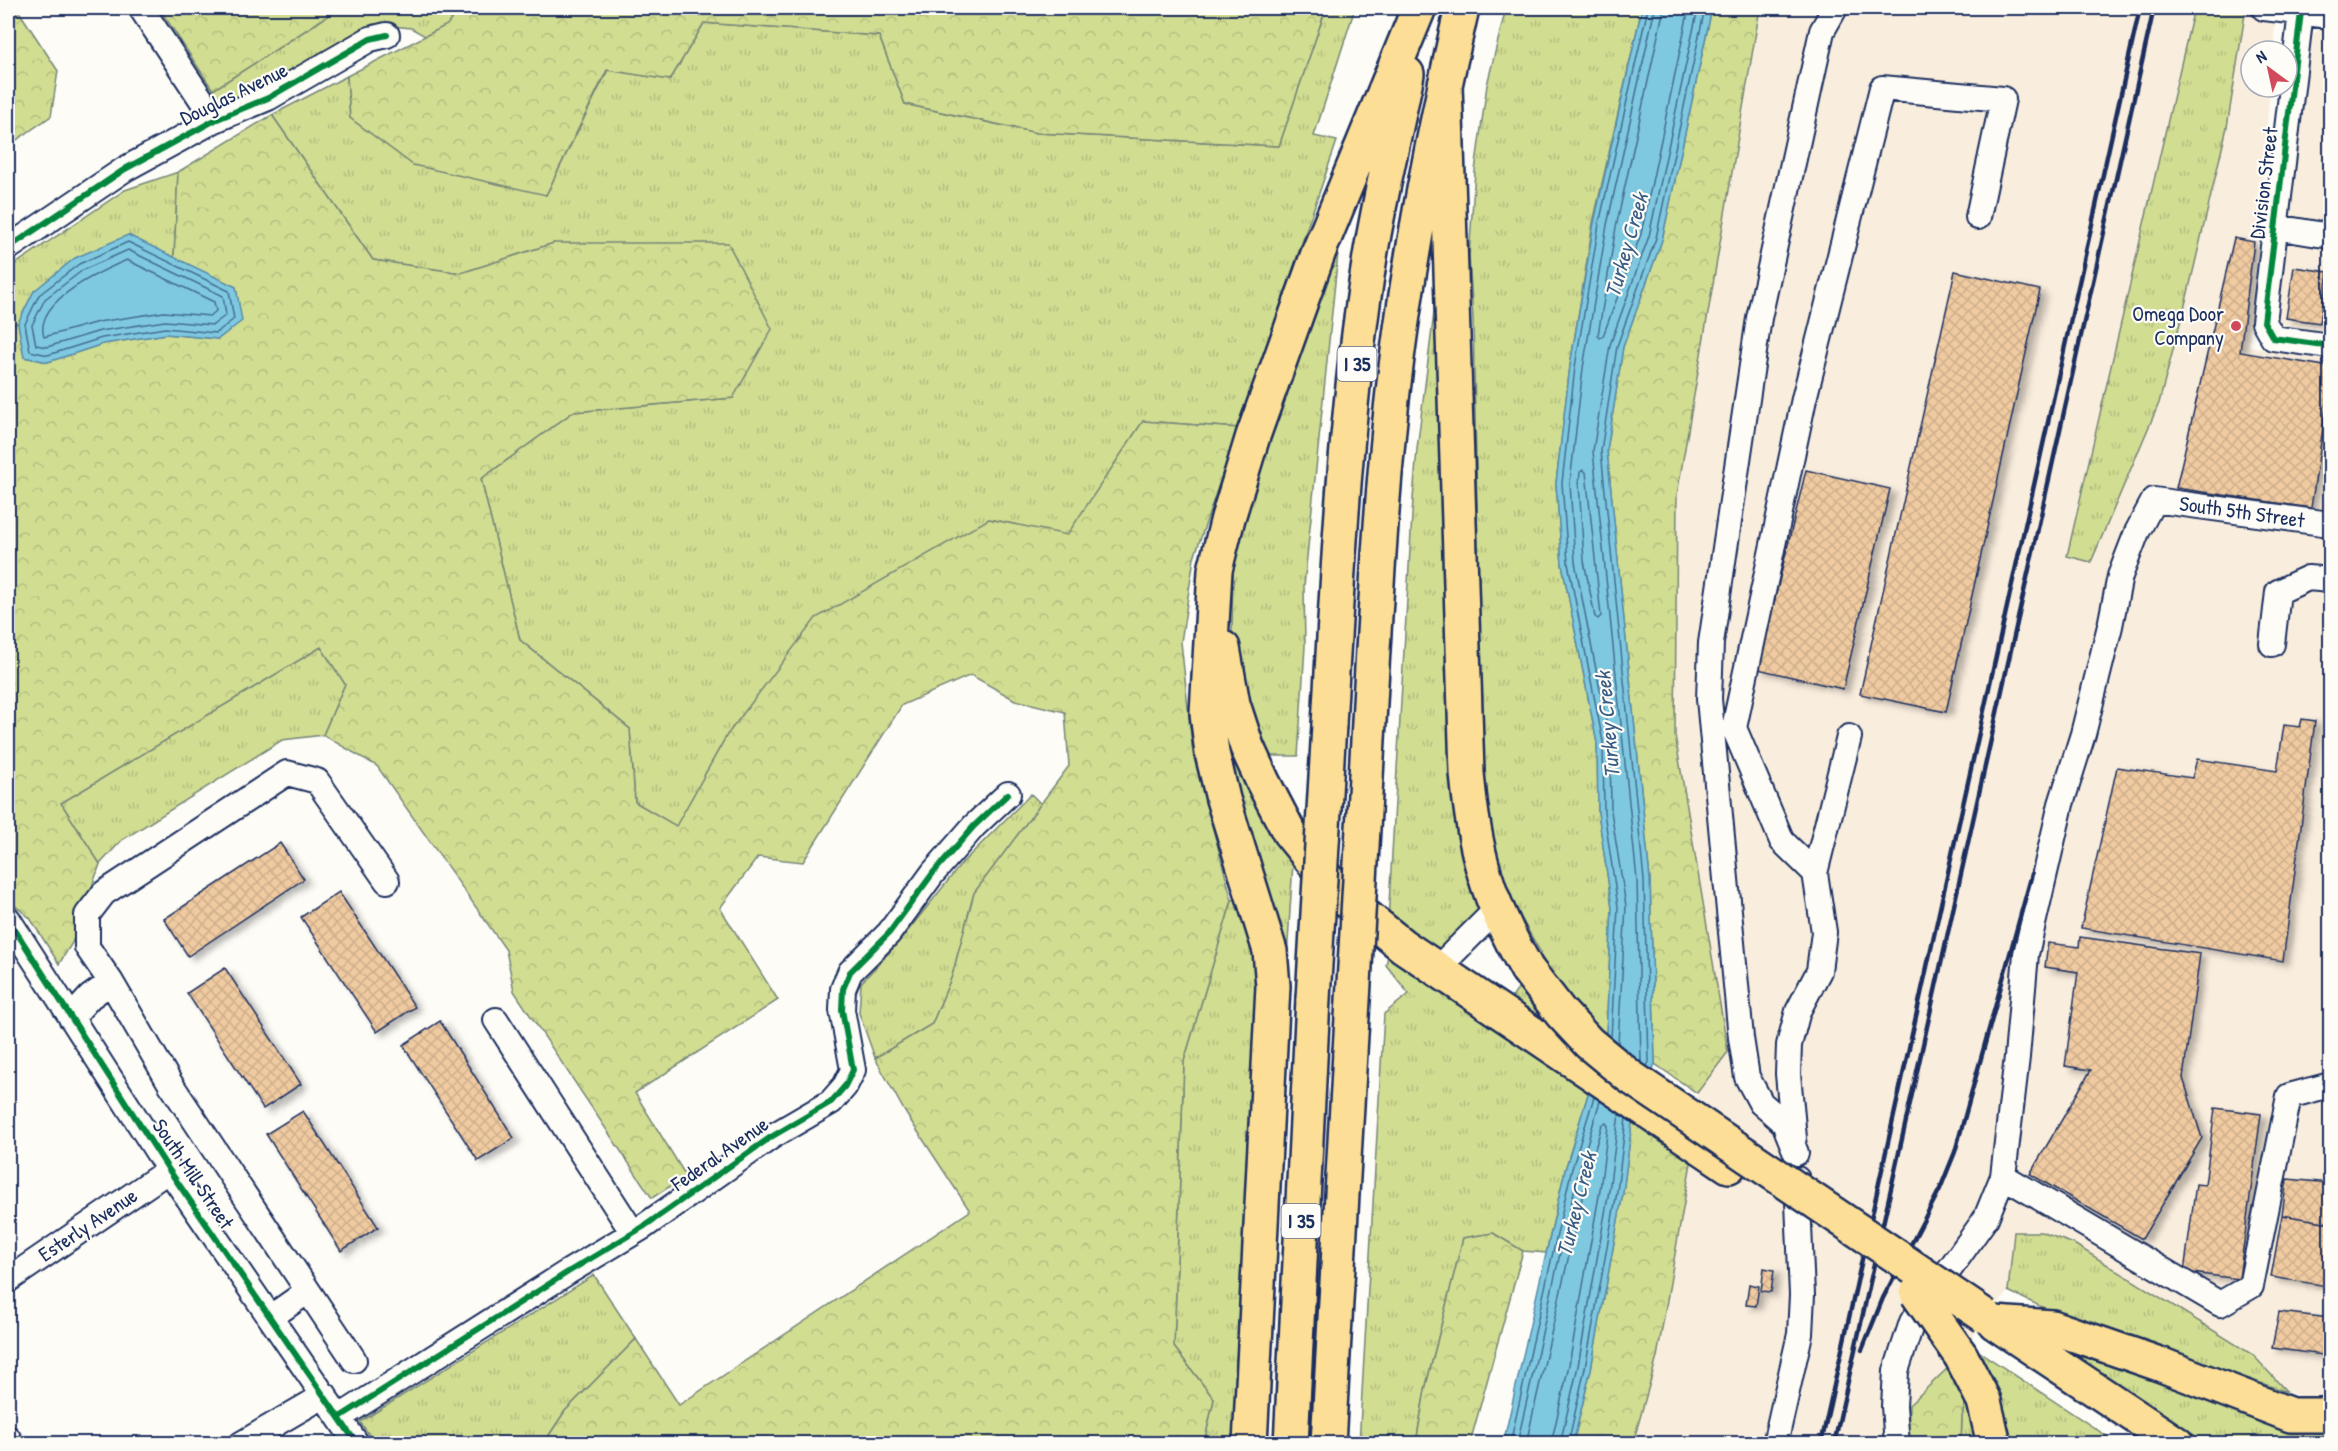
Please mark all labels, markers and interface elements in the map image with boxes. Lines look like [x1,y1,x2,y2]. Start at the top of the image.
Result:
north arrow [2239,39,2299,99]
text: N [2251,45,2271,68]
street label: Douglas Avenue [175,55,292,132]
street label: Division Street [2242,125,2285,240]
water label: Turkey Creek [1597,188,1656,301]
place label: Omega Door Company [2132,299,2224,352]
marker: Omega Door Company [2229,319,2243,333]
road number: I 35 [1338,347,1376,381]
street label: South 5th Street [2178,488,2307,535]
water label: Turkey Creek [1587,669,1627,780]
street label: Federal Avenue [664,1109,774,1198]
street label: South Mill Street [146,1113,241,1235]
water label: Turkey Creek [1549,1147,1604,1260]
street label: Esterly Avenue [33,1181,143,1268]
road number: I 35 [1282,1204,1320,1238]

